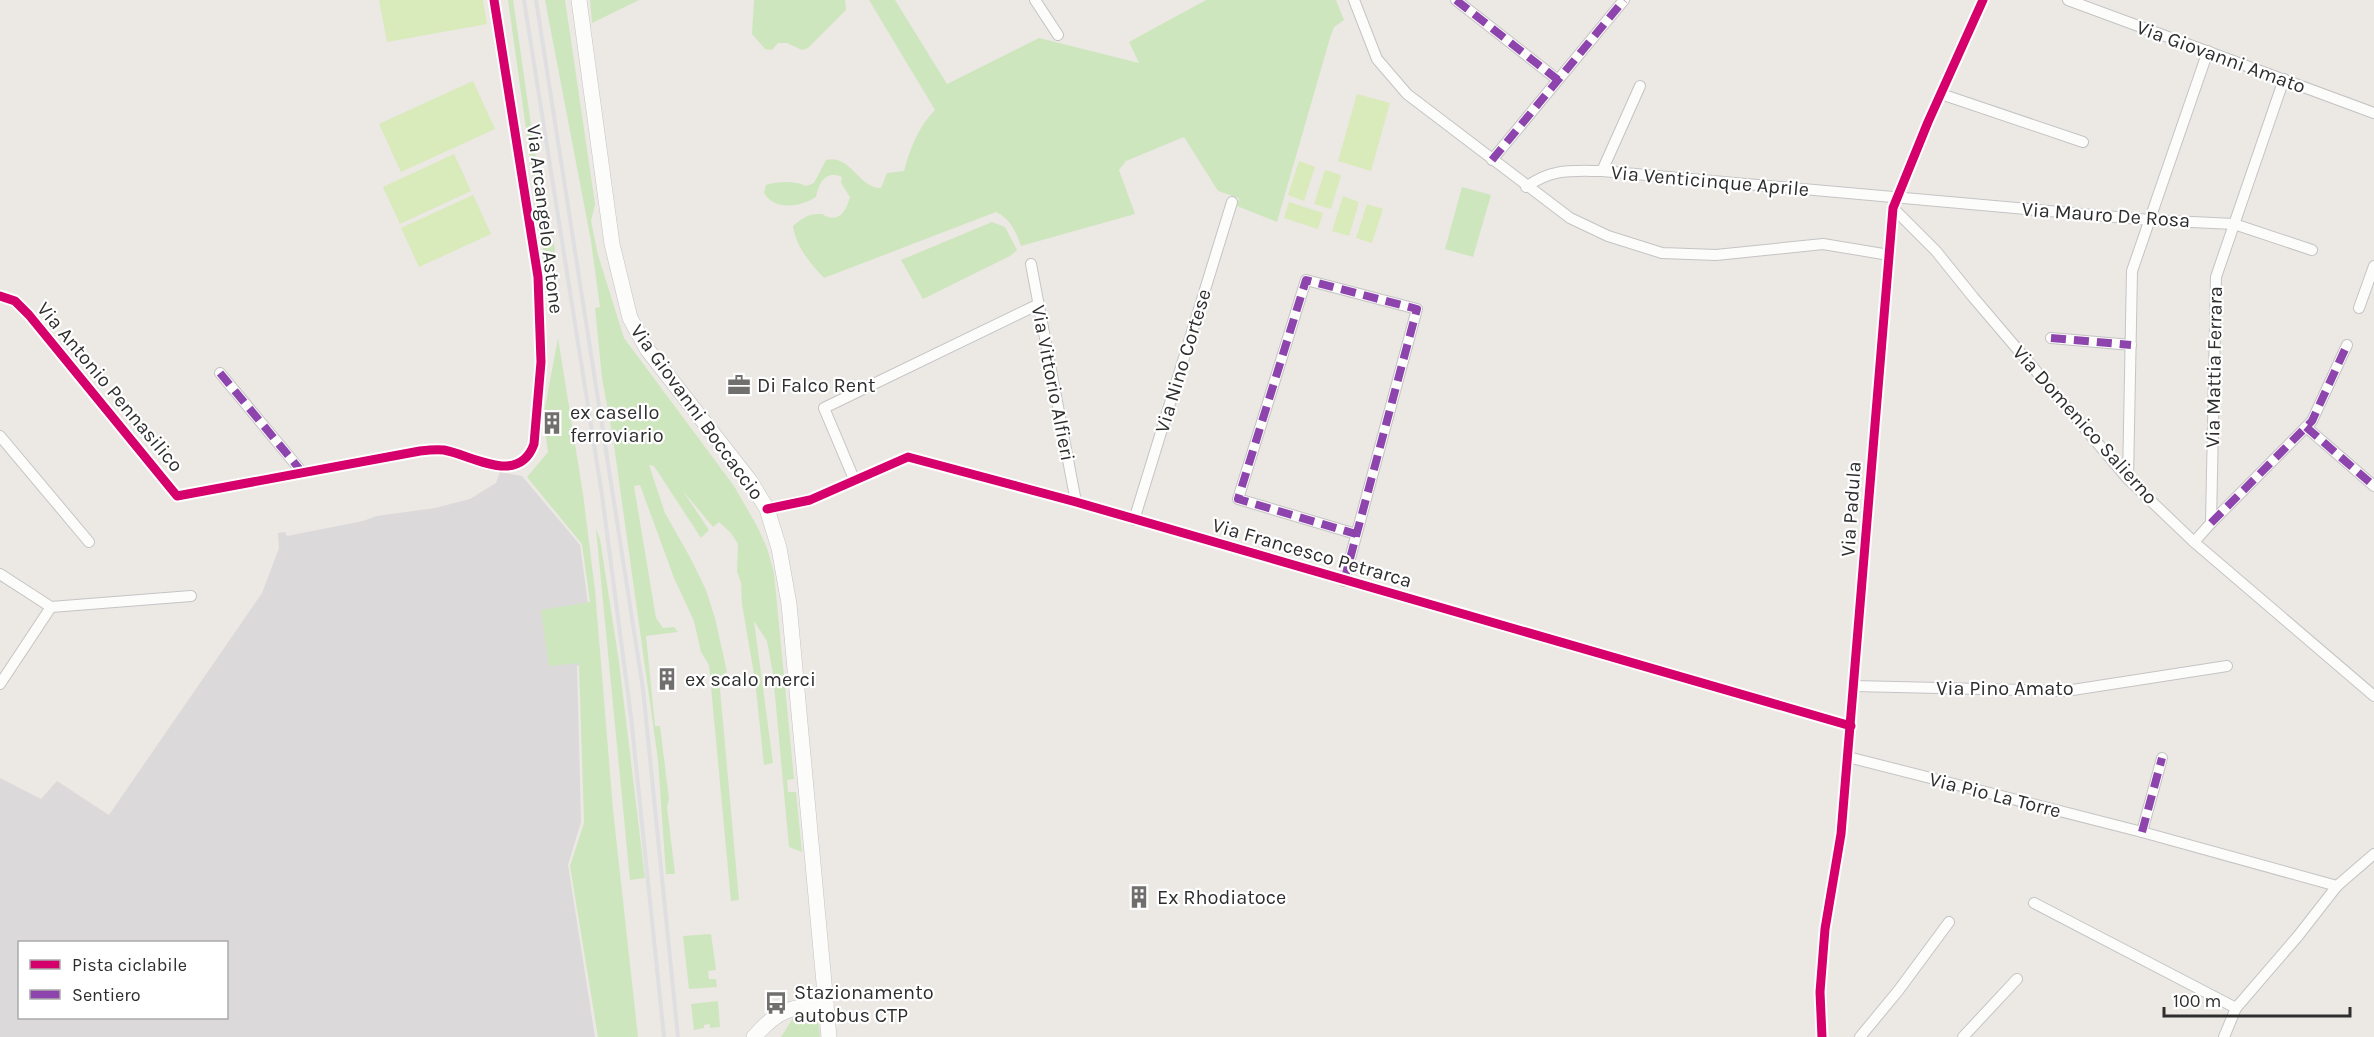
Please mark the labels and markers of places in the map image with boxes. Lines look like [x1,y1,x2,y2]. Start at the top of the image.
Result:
office icon: Di Falco Rent [726,372,752,398]
place label: Di Falco Rent [757,374,876,397]
place label: ex casello ferroviario [570,401,664,447]
building icon: ex casello ferroviario [539,410,565,436]
building icon: ex scalo merci [654,666,680,692]
place label: ex scalo merci [685,668,816,691]
building icon: Ex Rhodiatoce [1126,884,1152,910]
place label: Ex Rhodiatoce [1157,886,1286,909]
place label: Stazionamento autobus CTP [794,981,934,1027]
bus stop icon: Stazionamento autobus CTP [763,990,789,1016]

